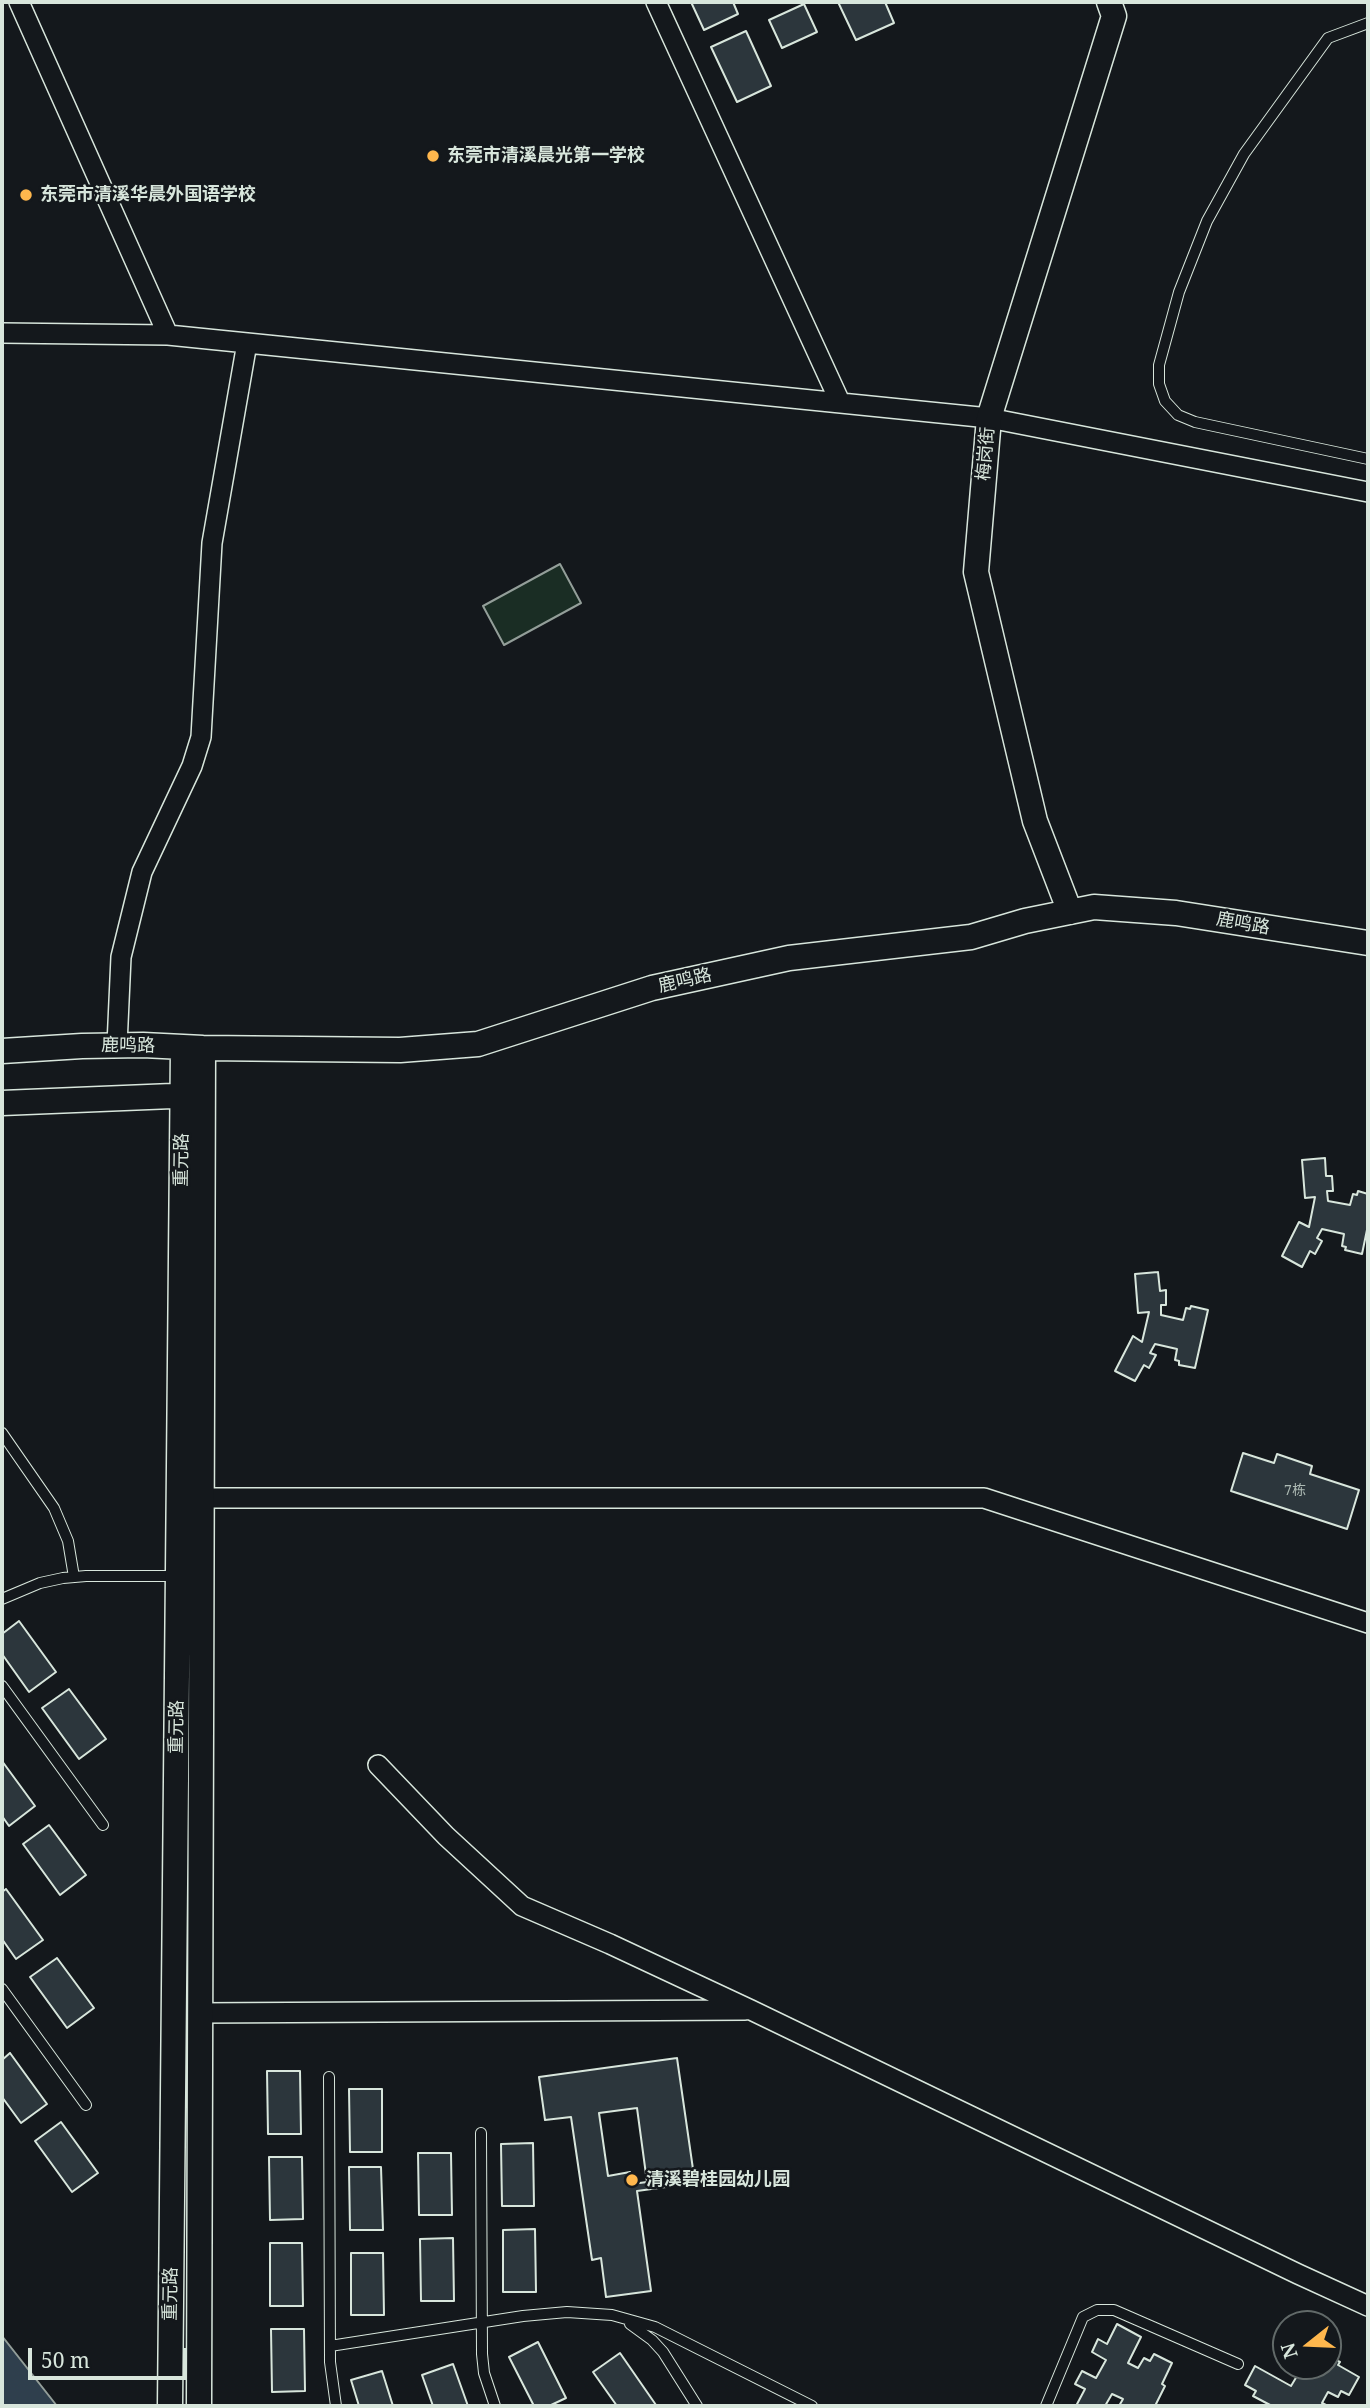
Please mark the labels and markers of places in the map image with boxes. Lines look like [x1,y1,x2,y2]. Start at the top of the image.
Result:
place label: 东莞市清溪晨光第一学校 [447,145,645,167]
marker: 东莞市清溪晨光第一学校 [425,148,441,164]
place label: 东莞市清溪华晨外国语学校 [40,184,256,206]
marker: 东莞市清溪华晨外国语学校 [18,187,34,203]
place label: 清溪碧桂园幼儿园 [646,2169,790,2191]
marker: 清溪碧桂园幼儿园 [624,2172,640,2188]

